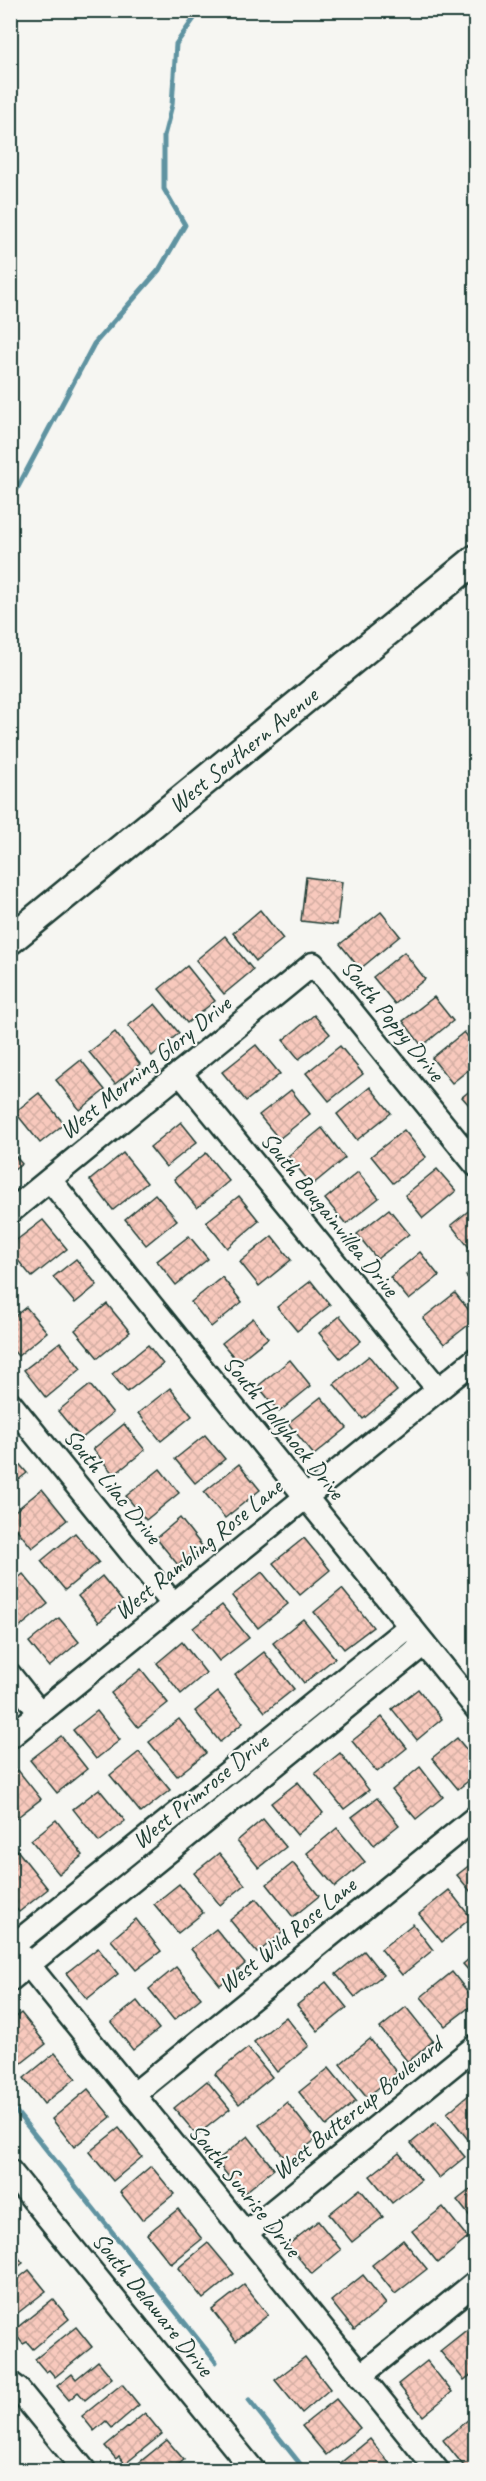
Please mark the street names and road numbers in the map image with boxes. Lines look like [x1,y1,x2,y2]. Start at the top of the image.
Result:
street label: West Southern Avenue [162,679,325,819]
street label: South Poppy Drive [335,953,453,1089]
street label: West Morning Glory Drive [53,987,238,1145]
street label: South Bougainvillea Drive [254,1126,407,1304]
street label: South Hollyhock Drive [217,1349,353,1507]
street label: South Lilac Drive [57,1422,170,1551]
street label: West Rambling Rose Lane [108,1471,290,1626]
street label: West Primrose Drive [126,1725,276,1855]
street label: West Wild Rose Lane [212,1869,364,2000]
street label: West Buttercup Boulevard [266,2028,451,2186]
street label: South Sunrise Drive [182,2117,309,2264]
street label: South Delaware Drive [86,2226,222,2384]

